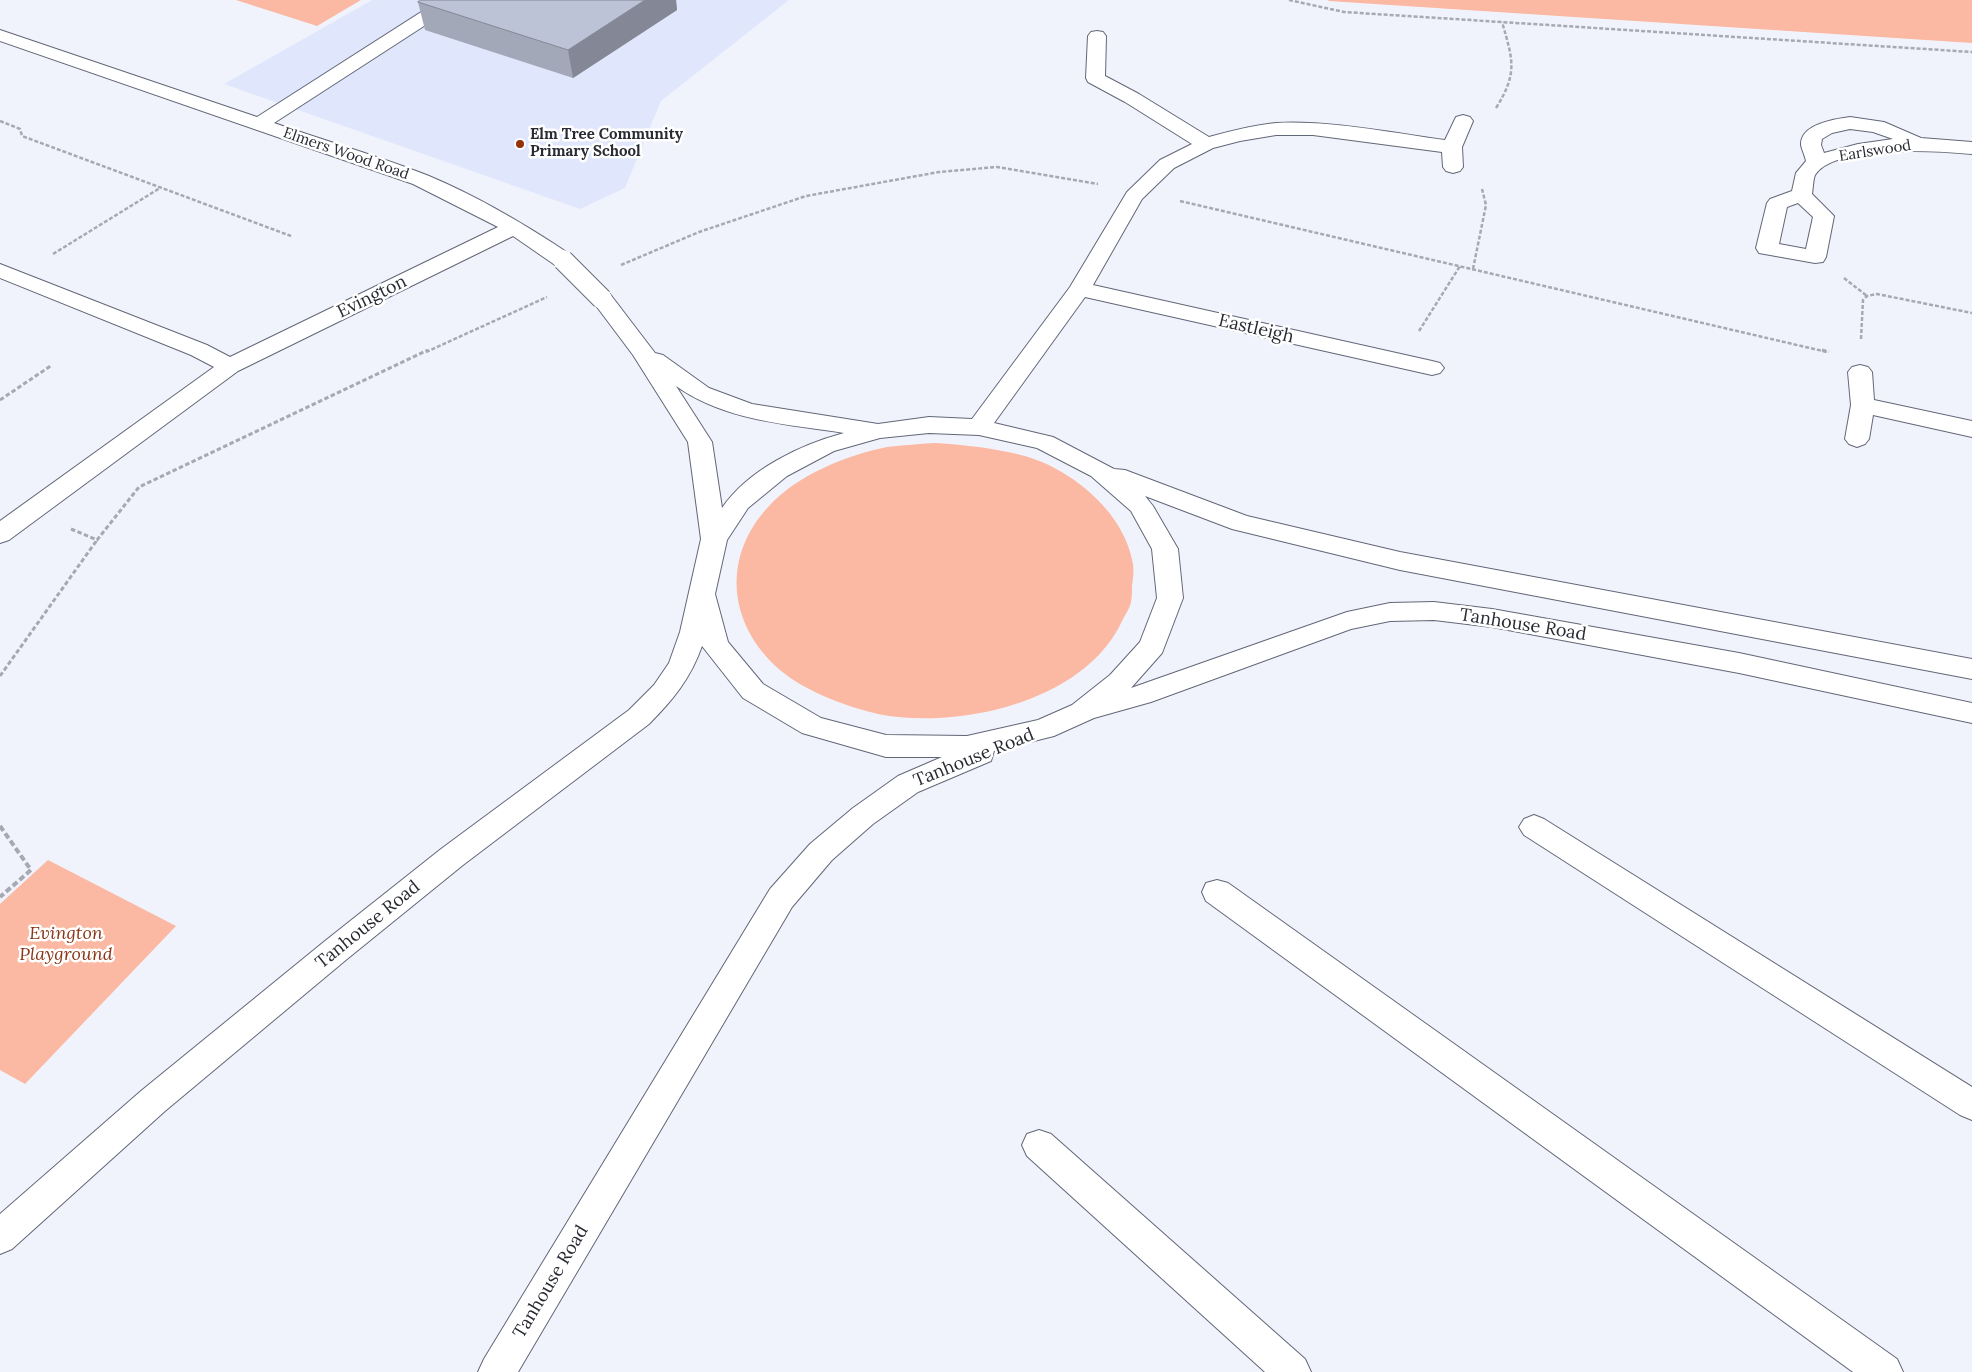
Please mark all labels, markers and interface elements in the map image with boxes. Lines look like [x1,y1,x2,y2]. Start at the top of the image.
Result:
street label: Elmers Wood Road [281,124,411,184]
place label: Elm Tree Community Primary School [530,126,683,161]
street label: Earlswood [1838,136,1912,166]
marker: Elm Tree Community Primary School [514,138,526,150]
street label: Evington [334,271,410,323]
street label: Eastleigh [1216,310,1296,348]
street label: Tanhouse Road [1458,604,1588,646]
street label: Tanhouse Road [911,724,1037,792]
street label: Tanhouse Road [311,876,425,974]
park label: Evington Playground [19,923,113,966]
street label: Tanhouse Road [509,1222,593,1342]

